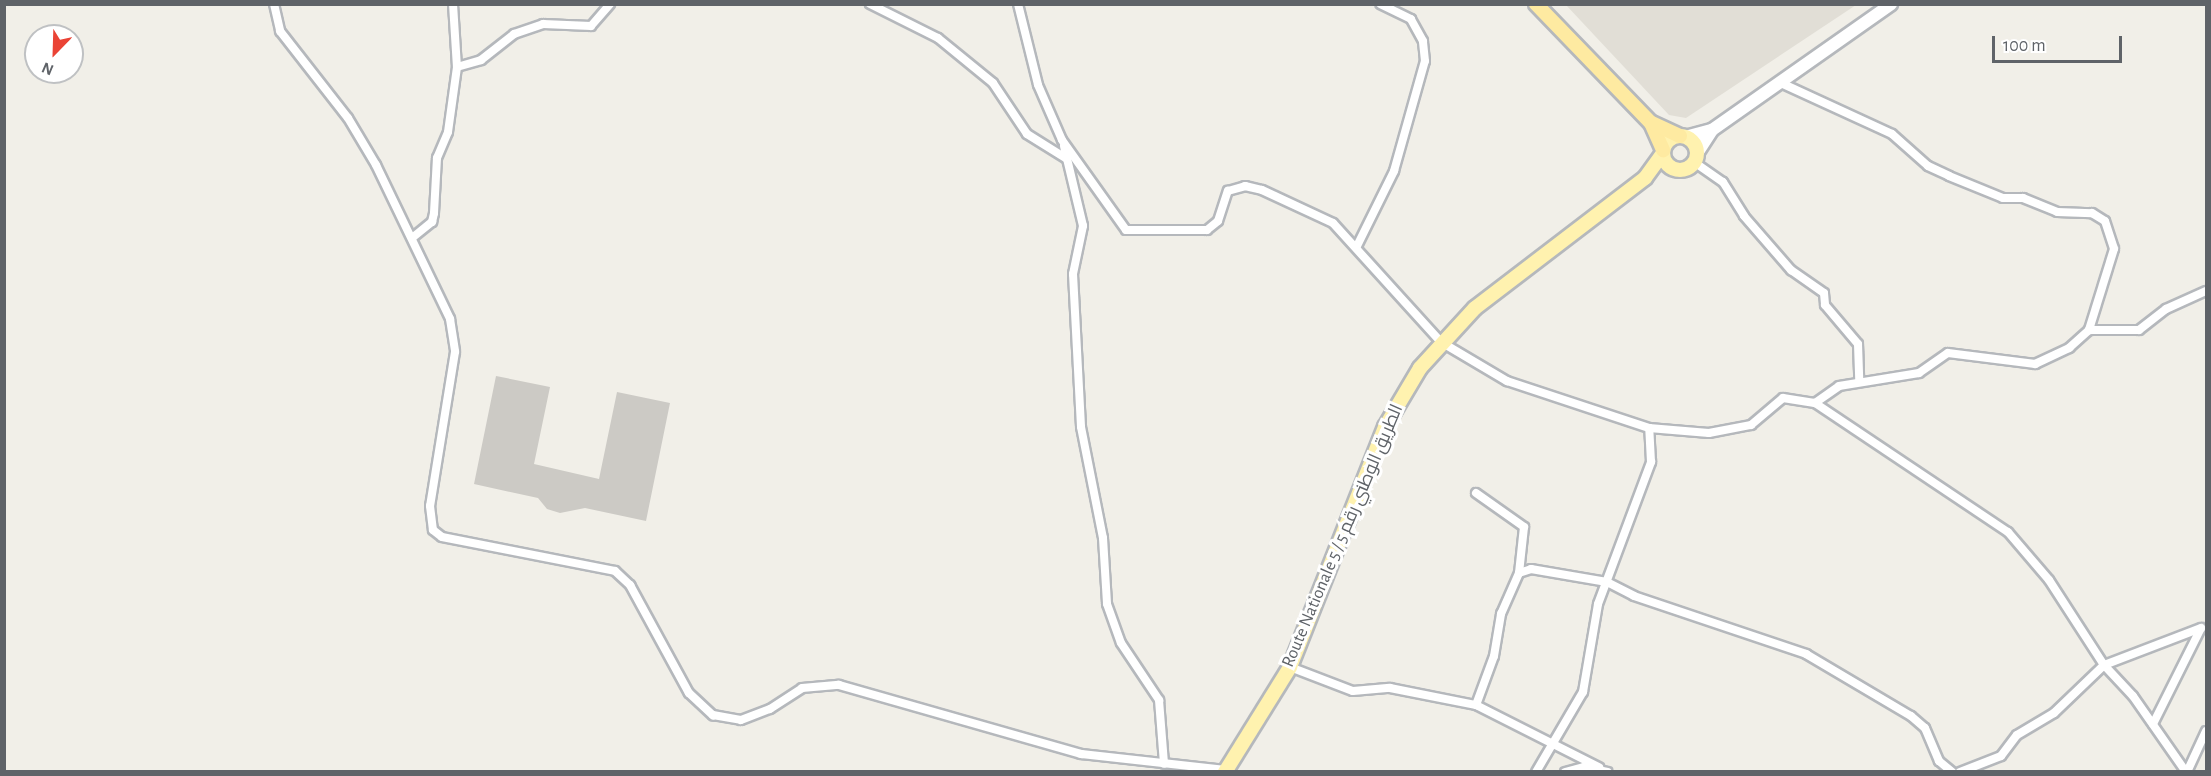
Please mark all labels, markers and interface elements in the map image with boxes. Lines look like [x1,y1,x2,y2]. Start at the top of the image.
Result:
north arrow [24,24,84,84]
scale bar [1995,24,2126,62]
text: 100 m [2003,37,2046,55]
text: N [40,59,56,78]
street label: Route Nationale 5 / الطريق الوطني رقم 5 [1278,401,1408,671]

